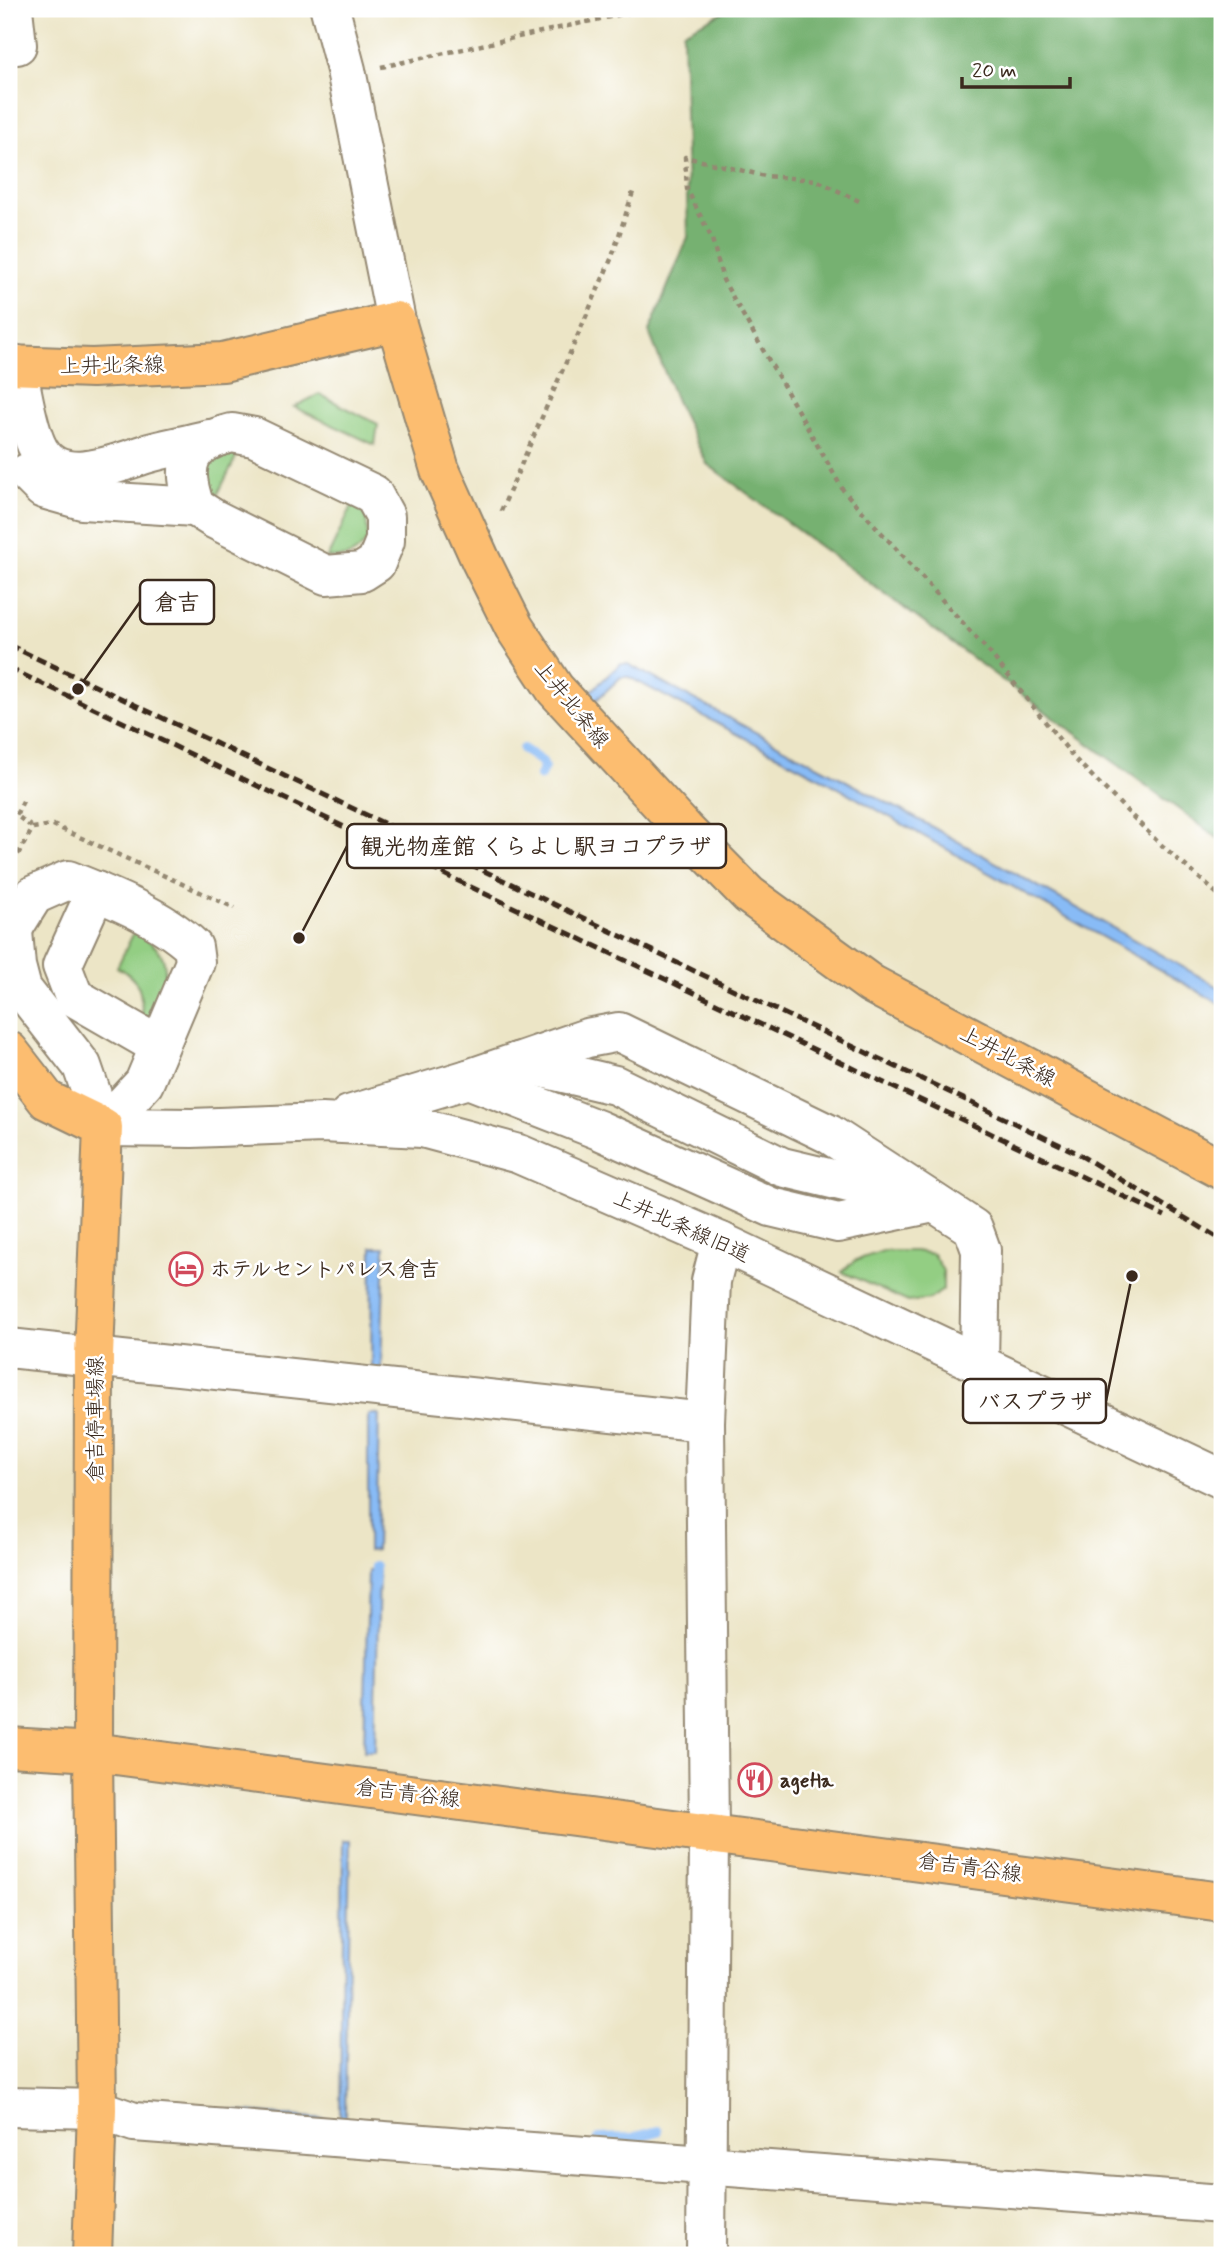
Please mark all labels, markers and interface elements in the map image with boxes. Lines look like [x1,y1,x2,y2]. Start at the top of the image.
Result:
scale bar [962,46,1070,90]
text: 20 m [972,57,1017,85]
street label: 上井北条線 [59,351,165,381]
callout: 倉吉 [140,580,214,624]
text: 倉吉 [154,589,200,619]
street label: 上井北条線 [527,655,615,754]
callout: 観光物産館 くらよし駅ヨコプラザ [347,824,726,868]
text: 観光物産館 くらよし駅ヨコプラザ [360,833,712,863]
street label: 上井北条線 [955,1020,1060,1094]
street label: 上井北条線旧道 [609,1184,754,1270]
hotel icon: ホテルセントパレス倉吉 [167,1250,205,1288]
place label: ホテルセントパレス倉吉 [210,1256,440,1284]
street label: 倉吉停車場線 [82,1356,110,1482]
callout: バスプラザ [963,1379,1106,1423]
text: バスプラザ [978,1388,1093,1418]
restaurant icon: ageHa [736,1761,774,1799]
place label: ageHa [780,1767,835,1795]
street label: 倉吉青谷線 [354,1774,462,1814]
street label: 倉吉青谷線 [916,1847,1024,1889]

